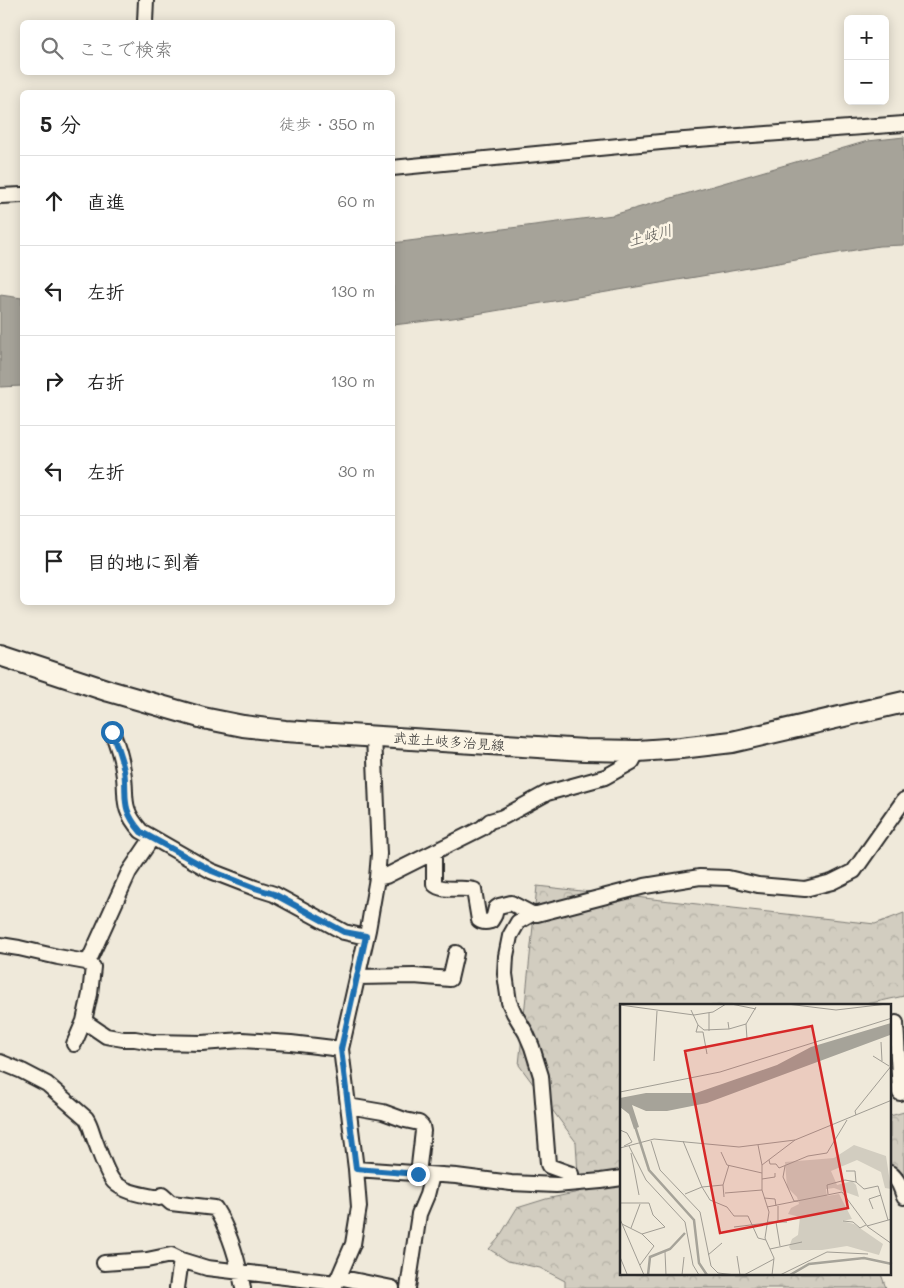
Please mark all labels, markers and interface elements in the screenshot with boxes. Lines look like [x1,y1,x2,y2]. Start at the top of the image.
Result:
map controls [844,15,889,105]
button: + [844,15,889,60]
search box [20,20,395,75]
icon: search [38,34,66,62]
text: ここで検索 [78,36,173,61]
button: − [844,60,889,105]
text: 5 分 [40,110,81,137]
text: 徒歩 · 350 m [279,113,375,134]
icon: ahead [40,187,68,215]
text: 直進 [87,189,125,214]
text: 60 m [338,190,375,211]
water label: 土岐川 [626,220,674,250]
icon: left [40,277,68,305]
text: 左折 [87,279,125,304]
text: 130 m [331,280,375,301]
icon: right [40,367,68,395]
text: 右折 [87,369,125,394]
text: 130 m [331,370,375,391]
icon: left [40,457,68,485]
text: 左折 [87,459,125,484]
text: 30 m [338,460,375,481]
icon: arrive [40,547,68,575]
text: 目的地に到着 [87,549,201,574]
route start [101,721,124,744]
street label: 武並土岐多治見線 [392,728,506,754]
inset map [620,1004,892,1276]
route end [407,1163,430,1186]

